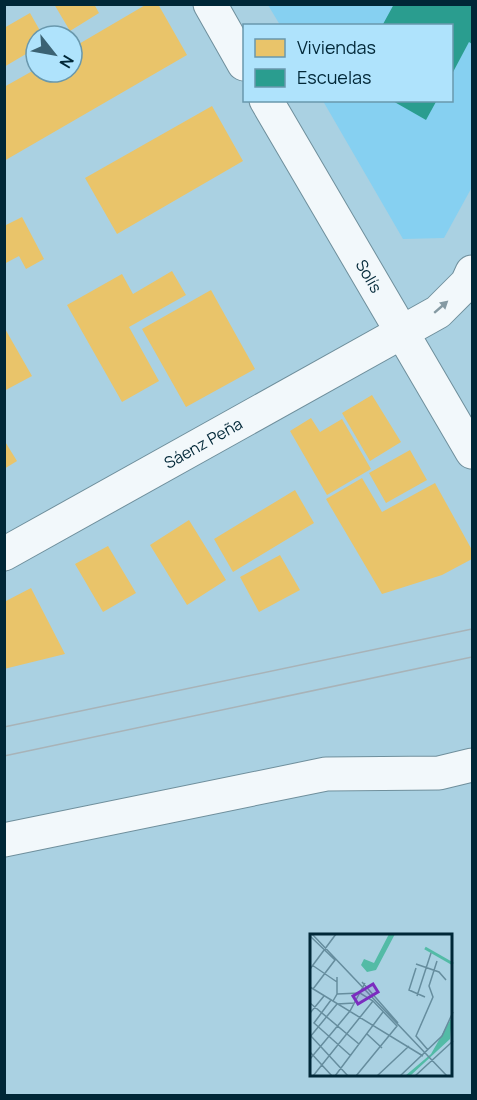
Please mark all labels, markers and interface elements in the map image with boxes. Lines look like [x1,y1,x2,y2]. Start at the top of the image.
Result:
north arrow [24,24,84,84]
legend [243,24,453,102]
text: Viviendas [297,35,376,59]
text: N [54,51,79,72]
text: Escuelas [297,65,372,89]
street label: Solís [351,255,387,297]
one-way arrow [434,301,449,314]
street label: Sáenz Peña [160,412,246,474]
inset map [310,934,453,1076]

